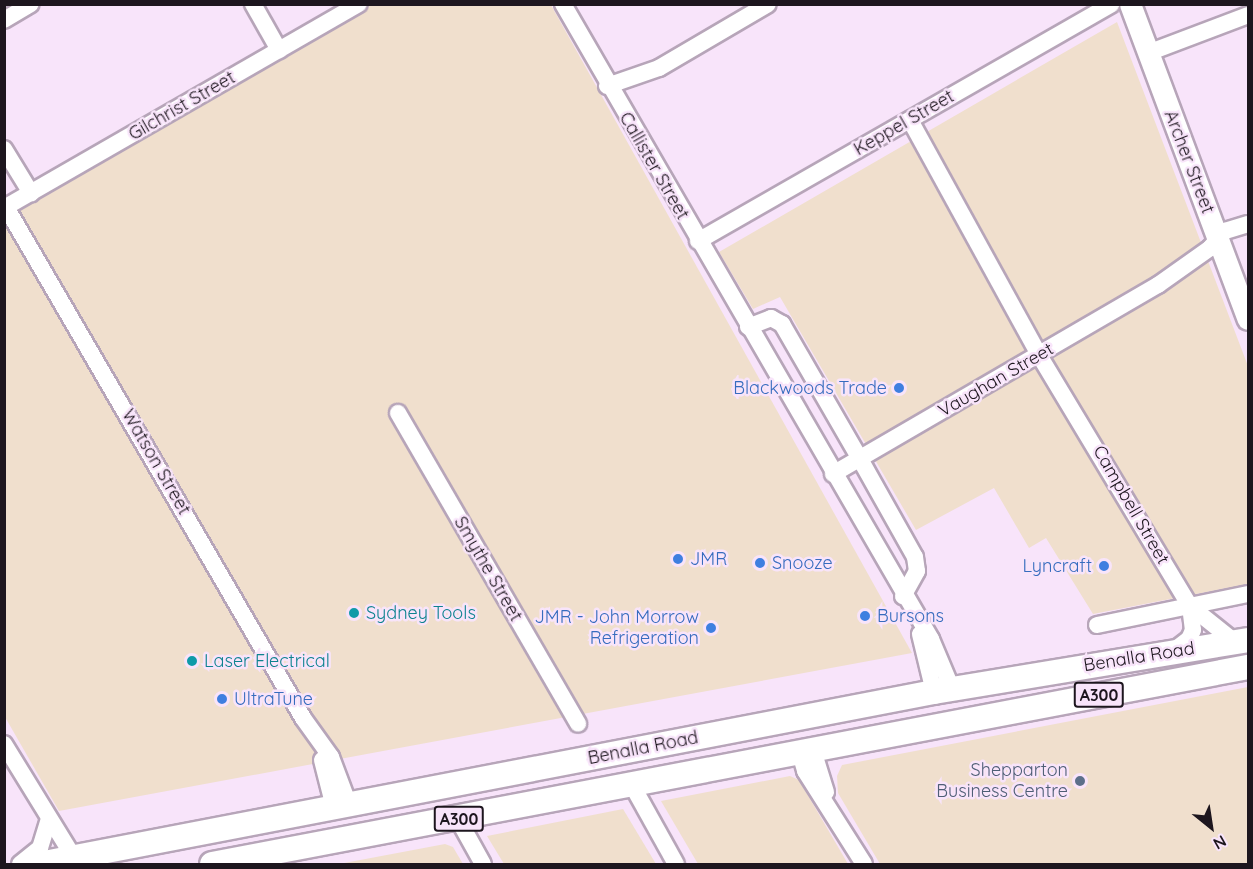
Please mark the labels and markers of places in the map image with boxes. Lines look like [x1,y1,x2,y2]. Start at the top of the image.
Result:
place label: Blackwoods Trade [733,377,887,399]
marker: Blackwoods Trade [892,381,906,395]
place label: JMR [690,548,727,570]
marker: JMR [671,552,685,566]
place label: Snooze [772,552,833,574]
place label: Lyncraft [1023,555,1092,577]
marker: Snooze [753,556,767,570]
marker: Lyncraft [1097,559,1111,573]
place label: Sydney Tools [366,602,476,624]
place label: Bursons [877,605,944,627]
marker: Sydney Tools [347,606,361,620]
place label: JMR - John Morrow Refrigeration [535,607,699,650]
marker: Bursons [858,609,872,623]
marker: JMR - John Morrow Refrigeration [704,621,718,635]
place label: Laser Electrical [204,650,330,672]
marker: Laser Electrical [185,654,199,668]
place label: UltraTune [234,688,313,710]
marker: UltraTune [215,692,229,706]
place label: Shepparton Business Centre [936,760,1068,802]
marker: Shepparton Business Centre [1073,774,1087,788]

